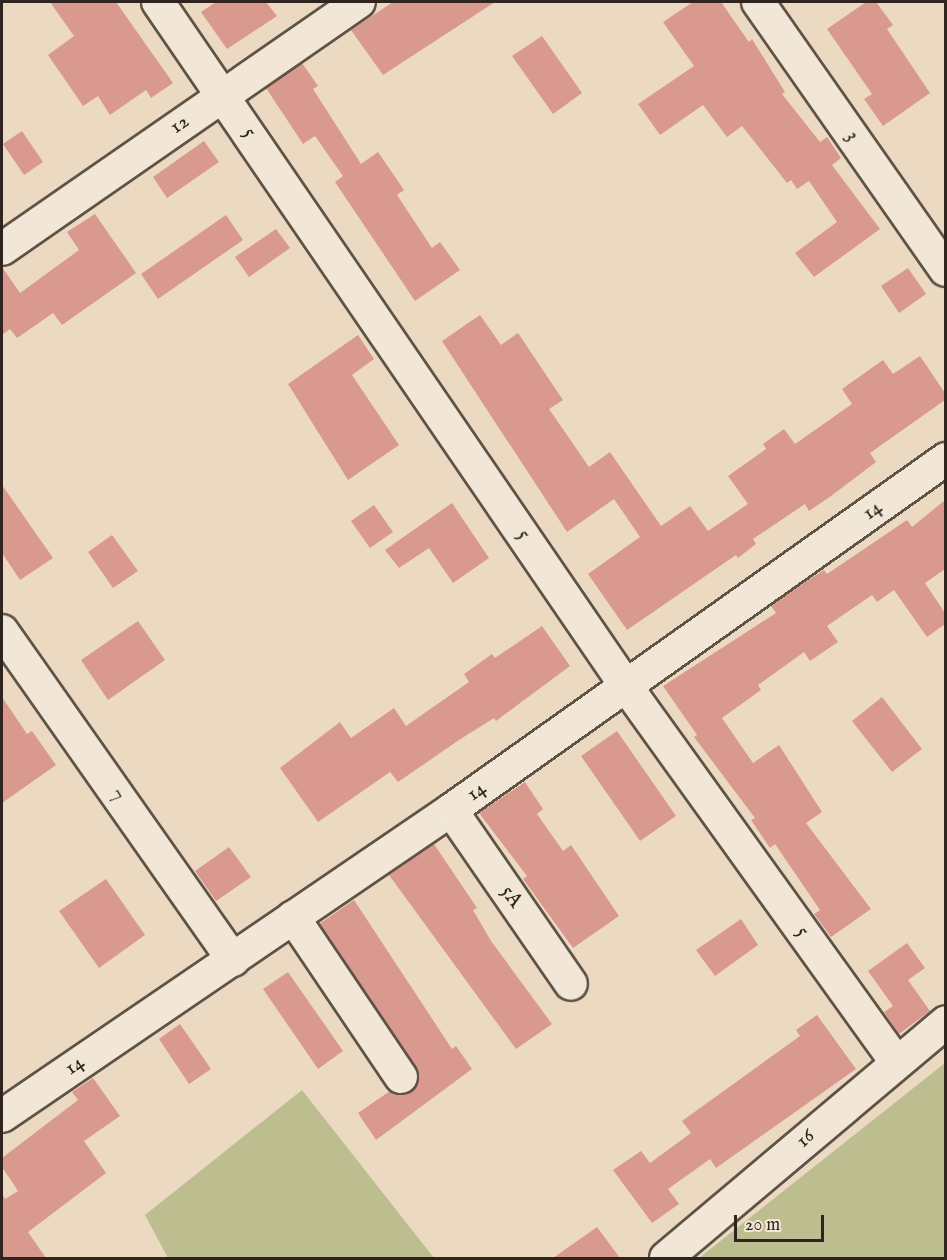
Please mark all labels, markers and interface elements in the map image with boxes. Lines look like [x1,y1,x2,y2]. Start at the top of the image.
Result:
street label: 12 [166,110,194,140]
street label: 5 [236,123,262,143]
street label: 3 [839,126,865,146]
street label: 14 [858,495,888,527]
street label: 5 [510,525,536,545]
street label: 14 [462,776,492,808]
street label: 7 [104,784,130,806]
street label: 5A [494,881,528,913]
street label: 5 [790,922,814,942]
street label: 14 [60,1050,90,1082]
street label: 16 [791,1124,821,1154]
scale bar [737,1203,827,1241]
text: 20 m [745,1214,780,1237]

